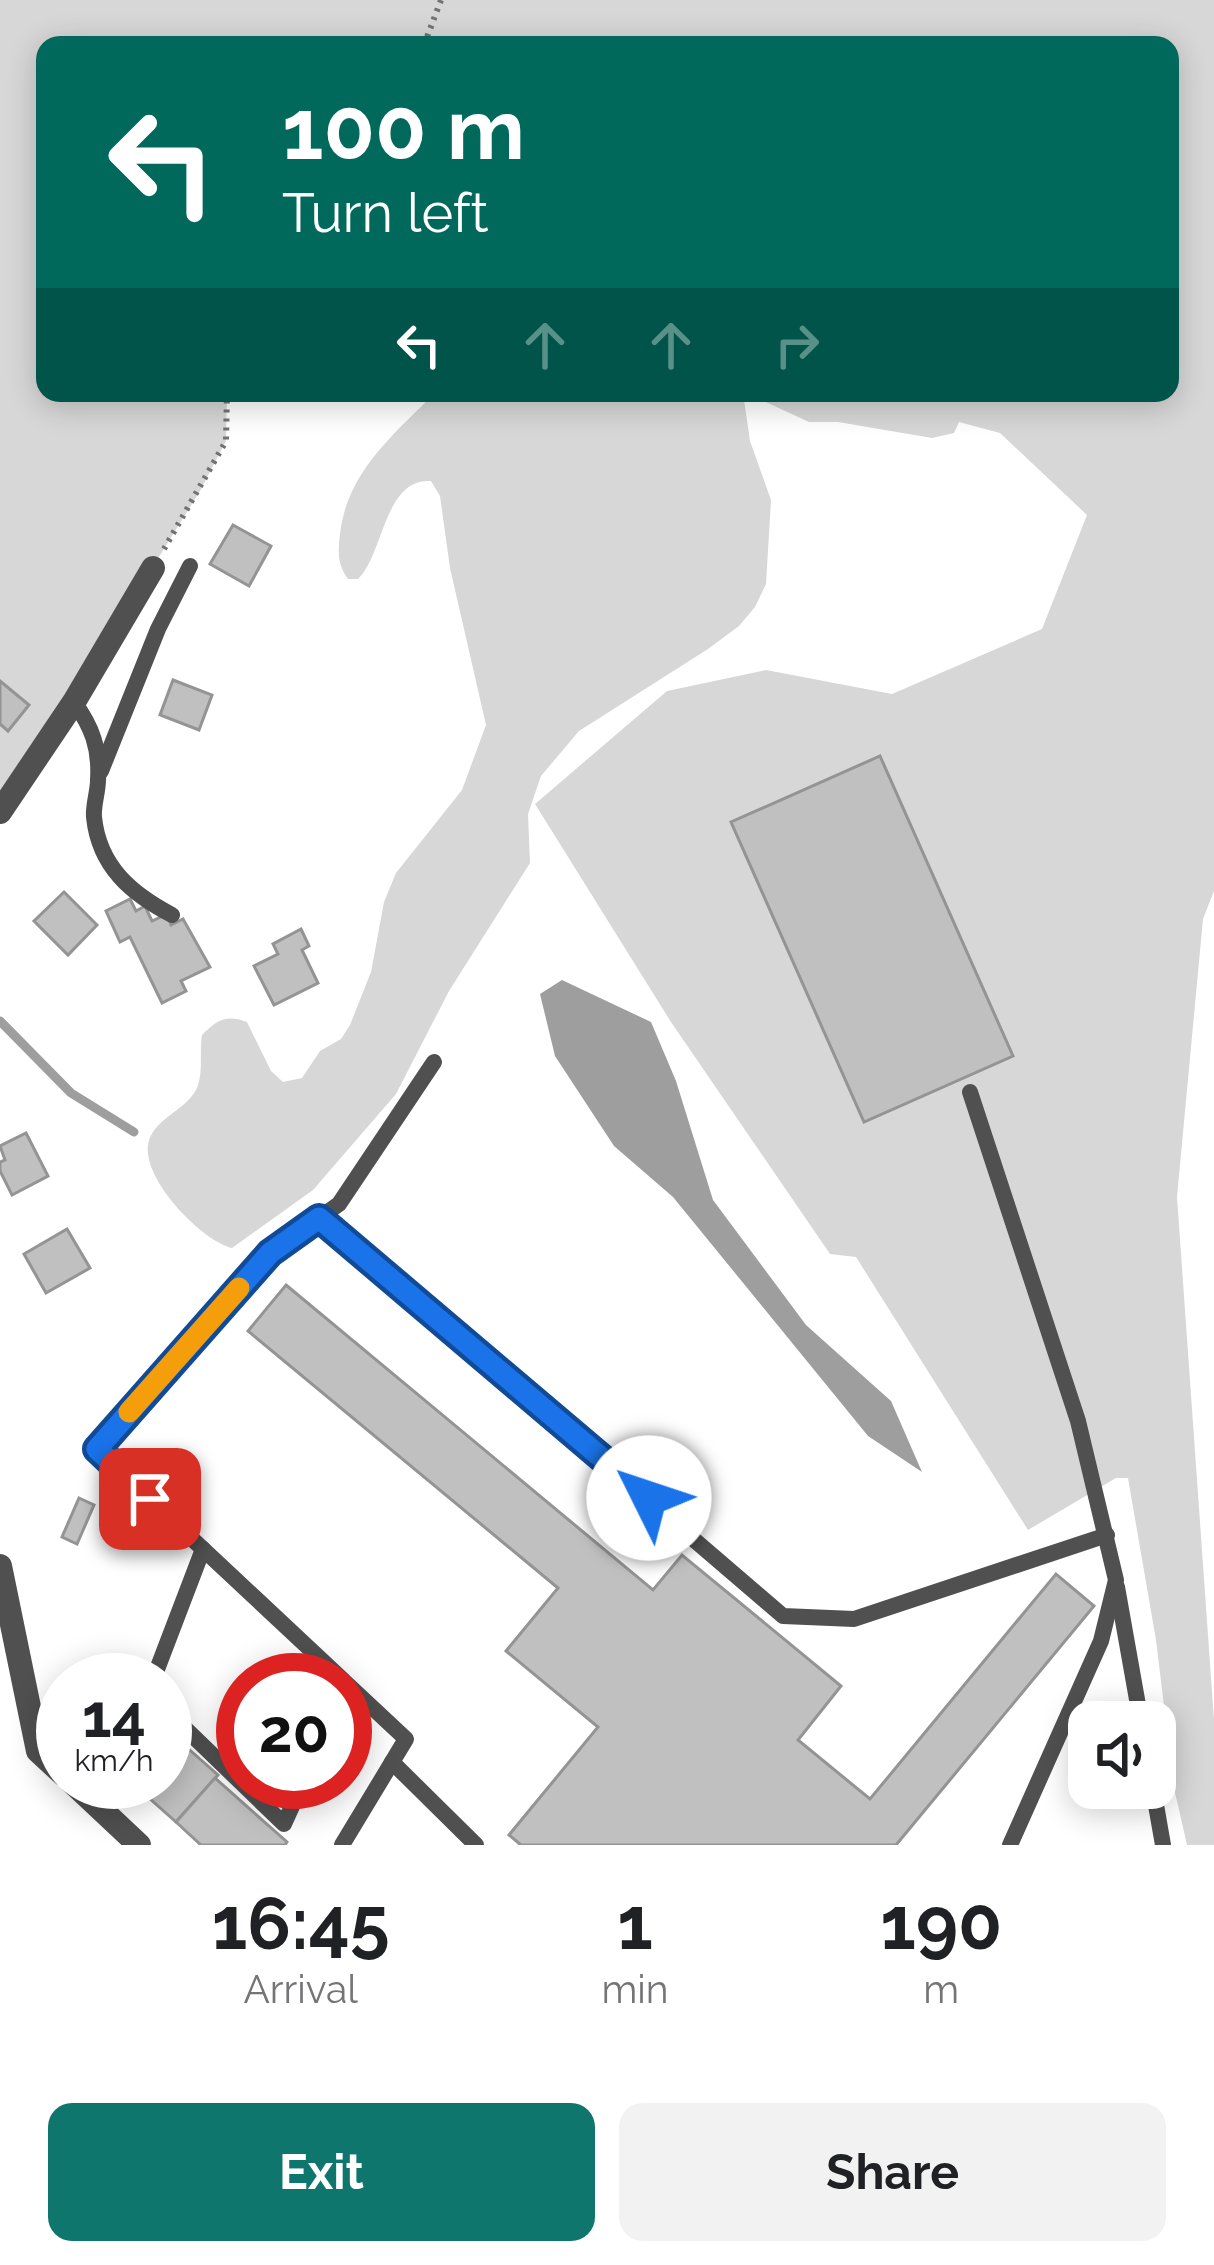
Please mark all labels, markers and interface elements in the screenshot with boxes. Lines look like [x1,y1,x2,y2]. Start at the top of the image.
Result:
text: 100 m [282,80,525,179]
icon: left [84,84,240,240]
text: Turn left [282,181,489,245]
icon: left [386,312,452,378]
icon: ahead [512,312,578,378]
icon: ahead [638,312,704,378]
icon: right [764,312,830,378]
position arrow [586,1435,712,1561]
pin [99,1448,201,1550]
icon: arrive [117,1466,183,1532]
speed limit sign: 20 [216,1653,372,1809]
text: 14 [82,1681,146,1751]
map controls [1068,1701,1176,1809]
button: sound [1068,1701,1176,1809]
text: km/h [74,1743,154,1778]
text: 16:45 [212,1881,390,1966]
text: 1 [617,1881,653,1966]
text: 190 [880,1881,1002,1966]
text: Arrival [243,1966,358,2012]
text: min [601,1966,668,2012]
text: m [923,1966,959,2012]
button: Exit [48,2103,595,2241]
button: Share [619,2103,1166,2241]

